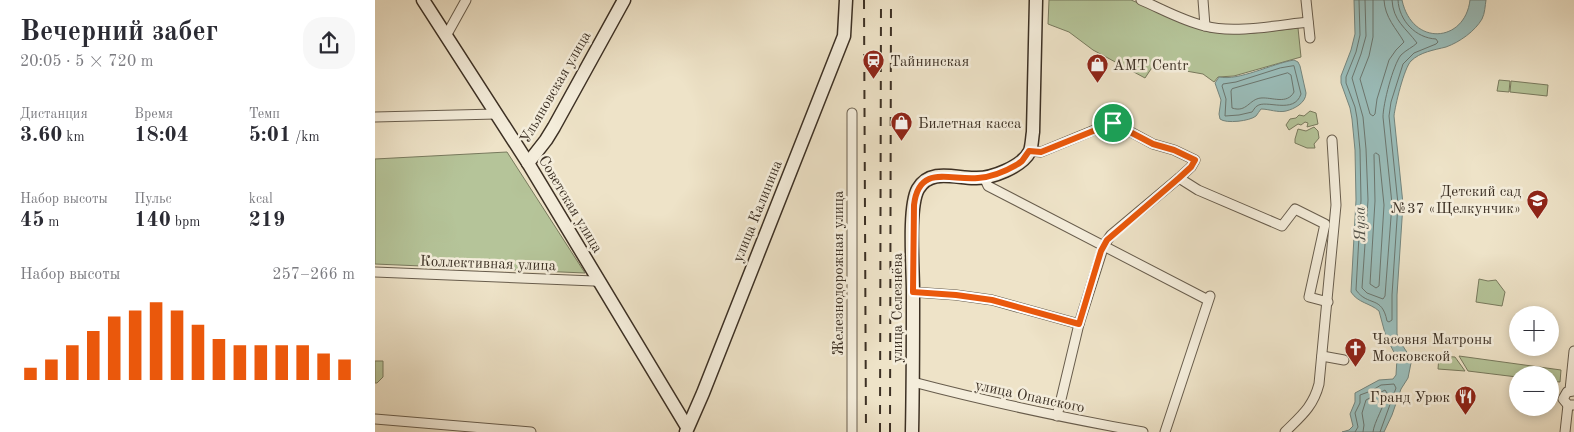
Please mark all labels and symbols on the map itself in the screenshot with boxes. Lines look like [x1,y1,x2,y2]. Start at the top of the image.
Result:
street label: Ульяновская улица [518,29,595,146]
station icon: Тайнинская [862,49,886,80]
shop icon: AMT Centr [1085,53,1109,84]
place label: Тайнинская [890,55,969,70]
place label: AMT Centr [1113,59,1188,74]
pin [1092,102,1134,144]
shop icon: Билетная касса [890,111,914,142]
place label: Билетная касса [918,117,1022,132]
street label: Советская улица [535,154,605,257]
street label: улица Калинина [731,158,786,265]
place label: Детский сад №37 «Щелкунчик» [1391,185,1522,217]
school or university icon: Детский сад №37 «Щелкунчик» [1525,188,1549,219]
street label: Железнодорожная улица [832,190,847,356]
water label: Яуза [1353,206,1369,242]
street label: улица Селезнёва [891,252,906,363]
street label: Коллективная улица [420,255,557,274]
place label: Часовня Матроны Московской [1372,333,1492,365]
church icon: Часовня Матроны Московской [1344,336,1368,367]
street label: улица Опанского [974,379,1086,416]
restaurant icon: Гранд Урюк [1454,385,1478,416]
place label: Гранд Урюк [1370,391,1450,406]

